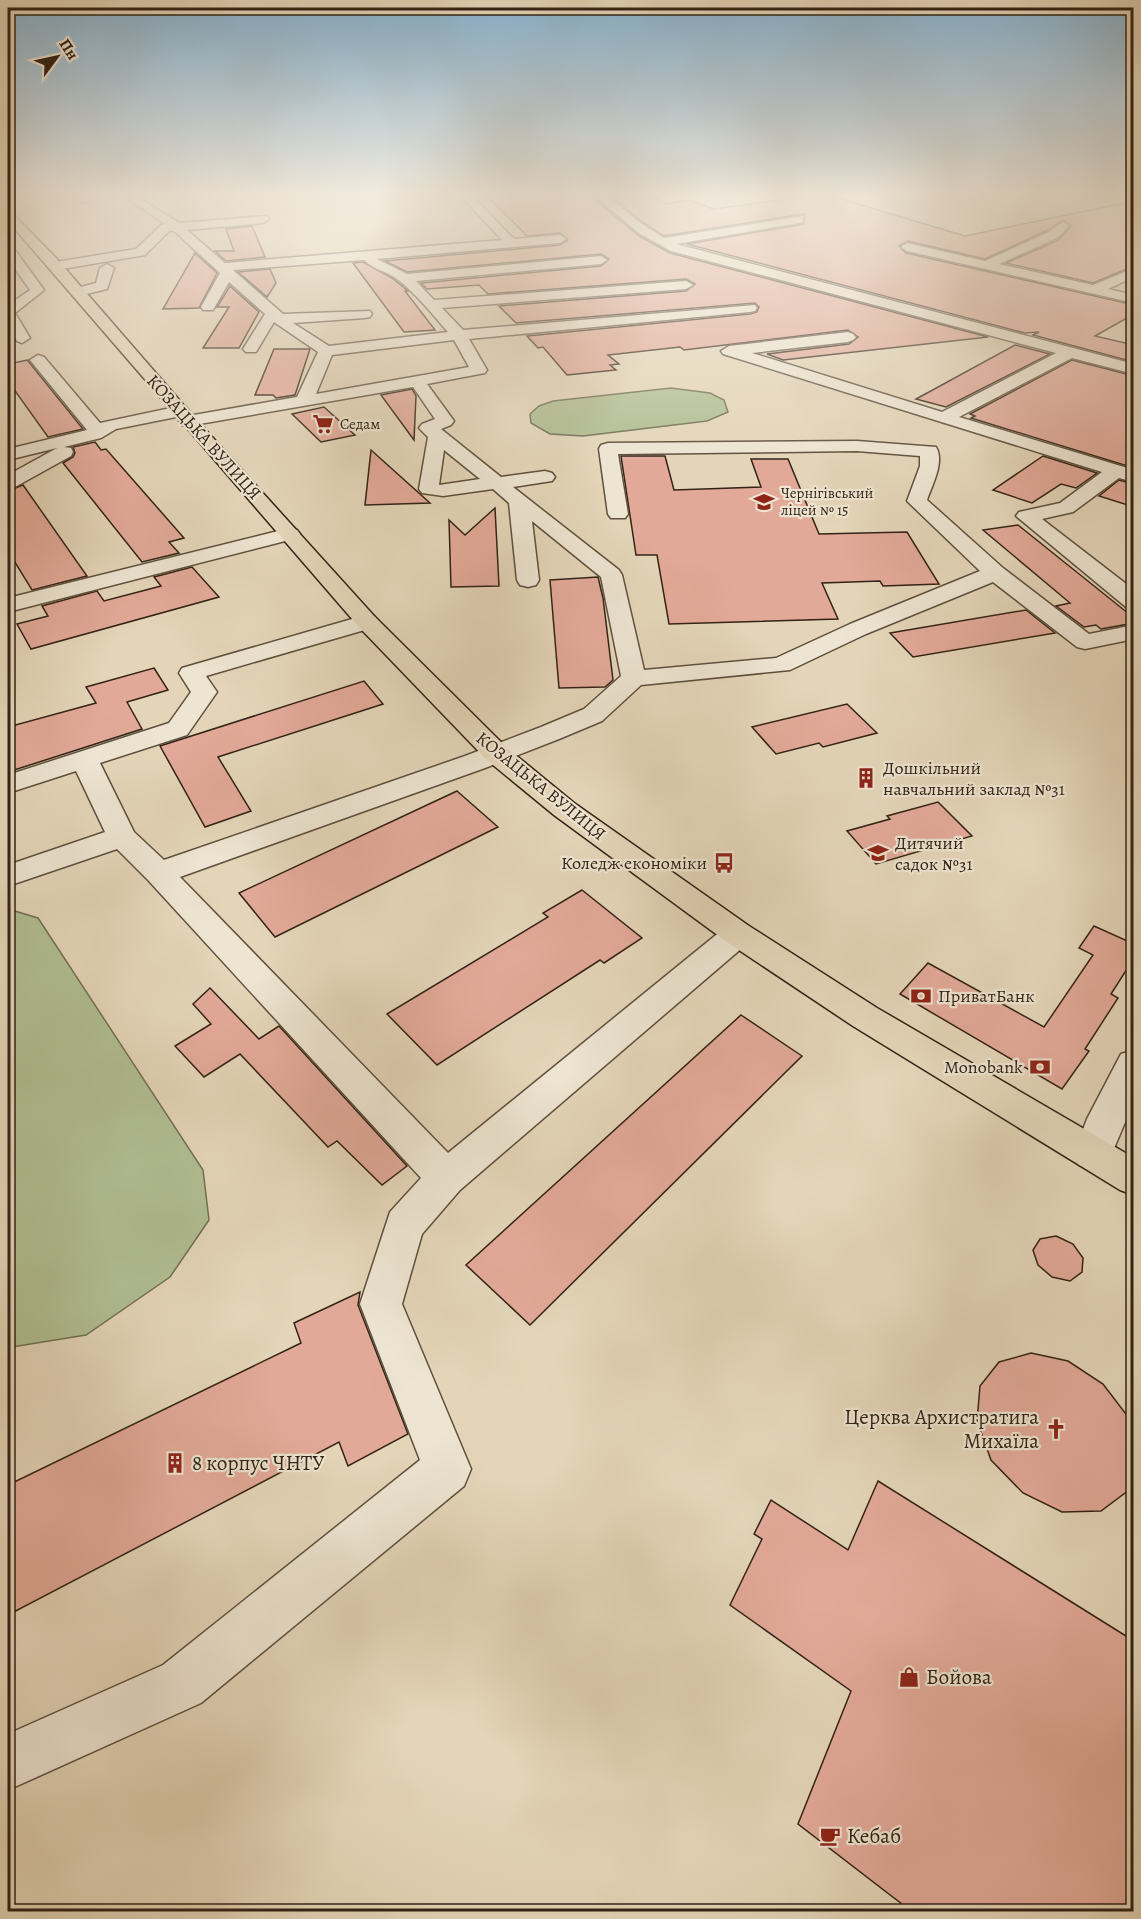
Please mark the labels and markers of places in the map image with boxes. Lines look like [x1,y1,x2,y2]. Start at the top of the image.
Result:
supermarket icon: Седам [311,412,335,436]
place label: Седам [340,414,380,434]
place label: Чернігівський ліцей № 15 [781,483,874,520]
school or university icon: Чернігівський ліцей № 15 [752,490,776,514]
place label: Дошкільний навчальний заклад №31 [883,756,1065,801]
building icon: Дошкільний навчальний заклад №31 [854,766,878,790]
place label: Дитячий садок №31 [895,831,973,876]
school or university icon: Дитячий садок №31 [866,841,890,865]
place label: Коледж економіки [561,851,707,875]
bus stop icon: Коледж економіки [712,851,736,875]
bank icon: ПриватБанк [909,984,933,1008]
place label: ПриватБанк [938,984,1034,1008]
place label: Monobank [944,1055,1023,1079]
bank icon: Monobank [1028,1055,1052,1079]
place label: Церква Архистратига Михаїла [844,1403,1039,1455]
church icon: Церква Архистратига Михаїла [1044,1417,1068,1441]
place label: 8 корпус ЧНТУ [192,1449,324,1477]
building icon: 8 корпус ЧНТУ [163,1451,187,1475]
place label: Бойова [926,1663,992,1691]
shop icon: Бойова [897,1665,921,1689]
place label: Кебаб [847,1822,901,1850]
cafe icon: Кебаб [818,1824,842,1848]

